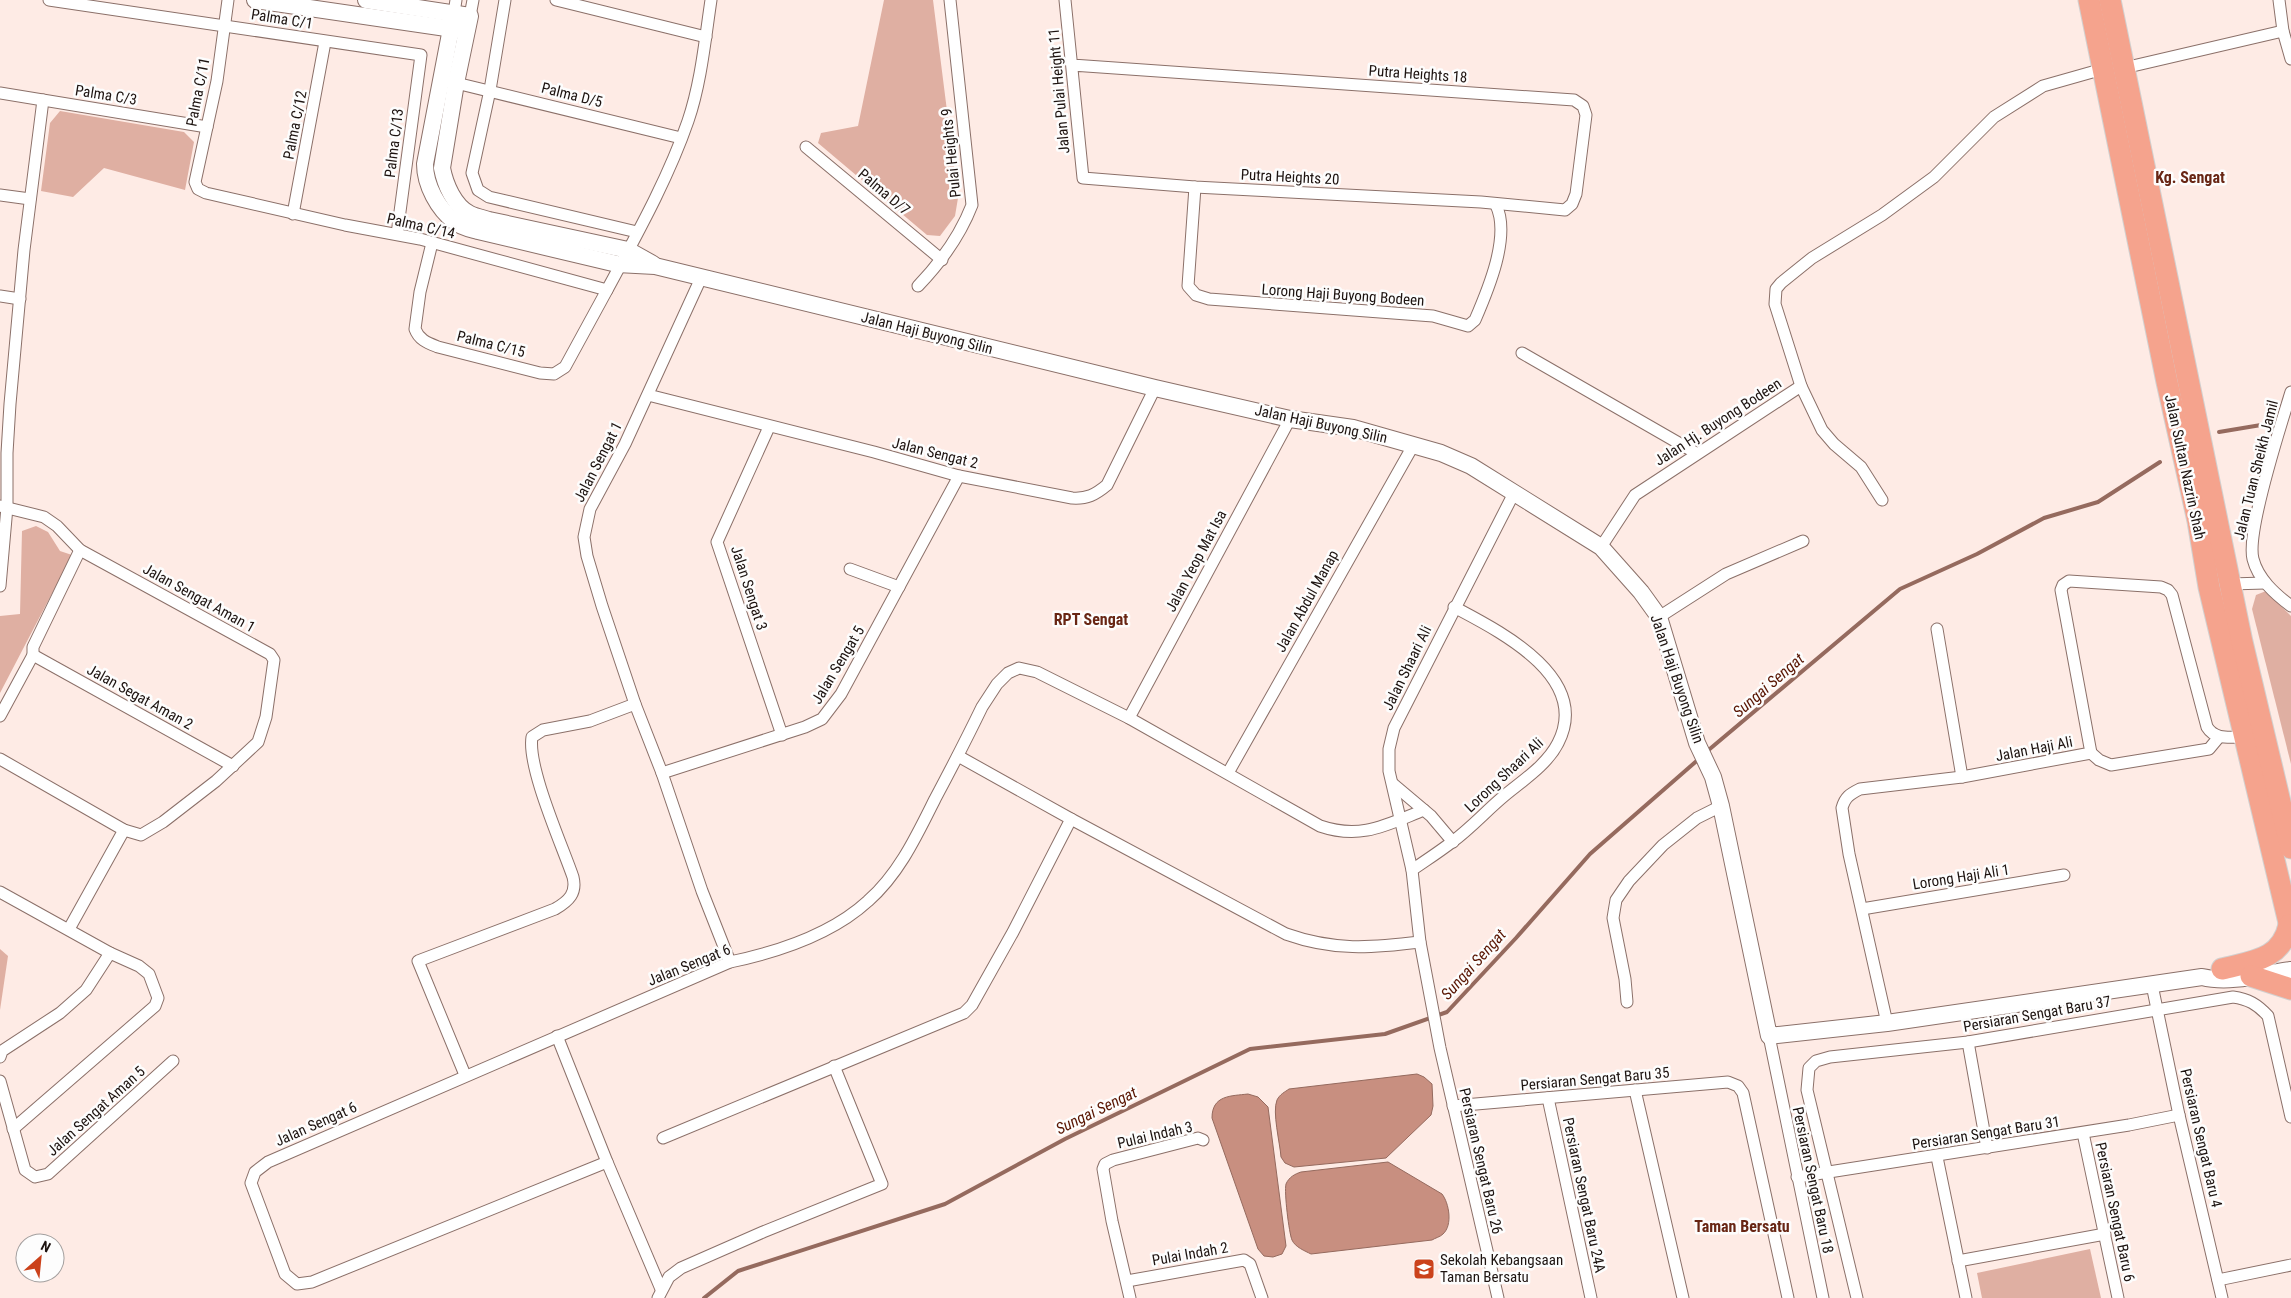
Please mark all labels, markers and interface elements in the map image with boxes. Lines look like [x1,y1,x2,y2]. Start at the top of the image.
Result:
street label: Palma C/1 [250,5,314,33]
street label: Jalan Pulai Height 11 [1045,27,1073,155]
street label: Palma C/11 [183,56,213,128]
street label: Putra Heights 18 [1368,62,1468,86]
street label: Palma D/5 [540,79,604,111]
street label: Palma C/3 [74,81,138,109]
street label: Palma C/12 [280,89,310,161]
street label: Palma C/13 [381,107,407,179]
street label: Pulai Heights 9 [937,107,965,199]
street label: Palma D/7 [854,165,914,219]
street label: Putra Heights 20 [1240,165,1340,189]
district label: Kg. Sengat [2155,168,2225,187]
street label: Palma C/14 [385,209,457,243]
street label: Lorong Haji Buyong Bodeen [1261,280,1425,310]
street label: Jalan Haji Buyong Silin [859,308,995,358]
street label: Palma C/15 [455,327,527,361]
street label: Jalan Hj. Buyong Bodeen [1651,374,1785,470]
street label: Jalan Sultan Nazrin Shah [2161,393,2209,541]
street label: Jalan Tuan Sheikh Jamil [2230,398,2282,542]
street label: Jalan Haji Buyong Silin [1253,401,1389,447]
street label: Jalan Sengat 1 [570,419,626,505]
street label: Jalan Sengat 2 [890,434,980,472]
street label: Jalan Yeop Mat Isa [1162,507,1230,615]
street label: Jalan Sengat 3 [727,544,771,632]
street label: Jalan Abdul Manap [1272,547,1342,655]
street label: Jalan Sengat Aman 1 [140,560,258,636]
district label: RPT Sengat [1054,610,1128,629]
street label: Jalan Haji Buyong Silin [1646,612,1708,746]
street label: Jalan Sengat 5 [808,623,868,707]
street label: Jalan Shaari Ali [1379,623,1435,713]
water label: Sungai Sengat [1729,649,1808,721]
street label: Jalan Segat Aman 2 [84,660,196,734]
street label: Jalan Haji Ali [1994,733,2074,765]
street label: Lorong Shaari Ali [1461,734,1547,816]
street label: Lorong Haji Ali 1 [1911,860,2011,894]
water label: Sungai Sengat [1437,925,1510,1003]
street label: Jalan Sengat 6 [645,940,733,990]
street label: Persiaran Sengat Baru 37 [1962,992,2112,1036]
street label: Jalan Sengat Aman 5 [43,1062,149,1160]
street label: Persiaran Sengat Baru 35 [1520,1064,1670,1094]
street label: Persiaran Sengat Baru 4 [2176,1067,2226,1209]
water label: Sungai Sengat [1053,1082,1140,1138]
street label: Persiaran Sengat Baru 26 [1455,1086,1507,1236]
street label: Jalan Sengat 6 [272,1098,360,1150]
street label: Persiaran Sengat Baru 18 [1789,1105,1837,1255]
street label: Persiaran Sengat Baru 31 [1911,1112,2061,1154]
street label: Persiaran Sengat Baru 24A [1559,1116,1609,1275]
street label: Pulai Indah 3 [1116,1118,1194,1152]
street label: Persiaran Sengat Baru 6 [2091,1141,2139,1283]
district label: Taman Bersatu [1694,1217,1790,1236]
north arrow [15,1233,65,1283]
text: N [38,1237,53,1255]
street label: Pulai Indah 2 [1151,1238,1229,1270]
place label: Sekolah Kebangsaan Taman Bersatu [1440,1251,1563,1286]
school or university icon: Sekolah Kebangsaan Taman Bersatu [1412,1257,1436,1281]

